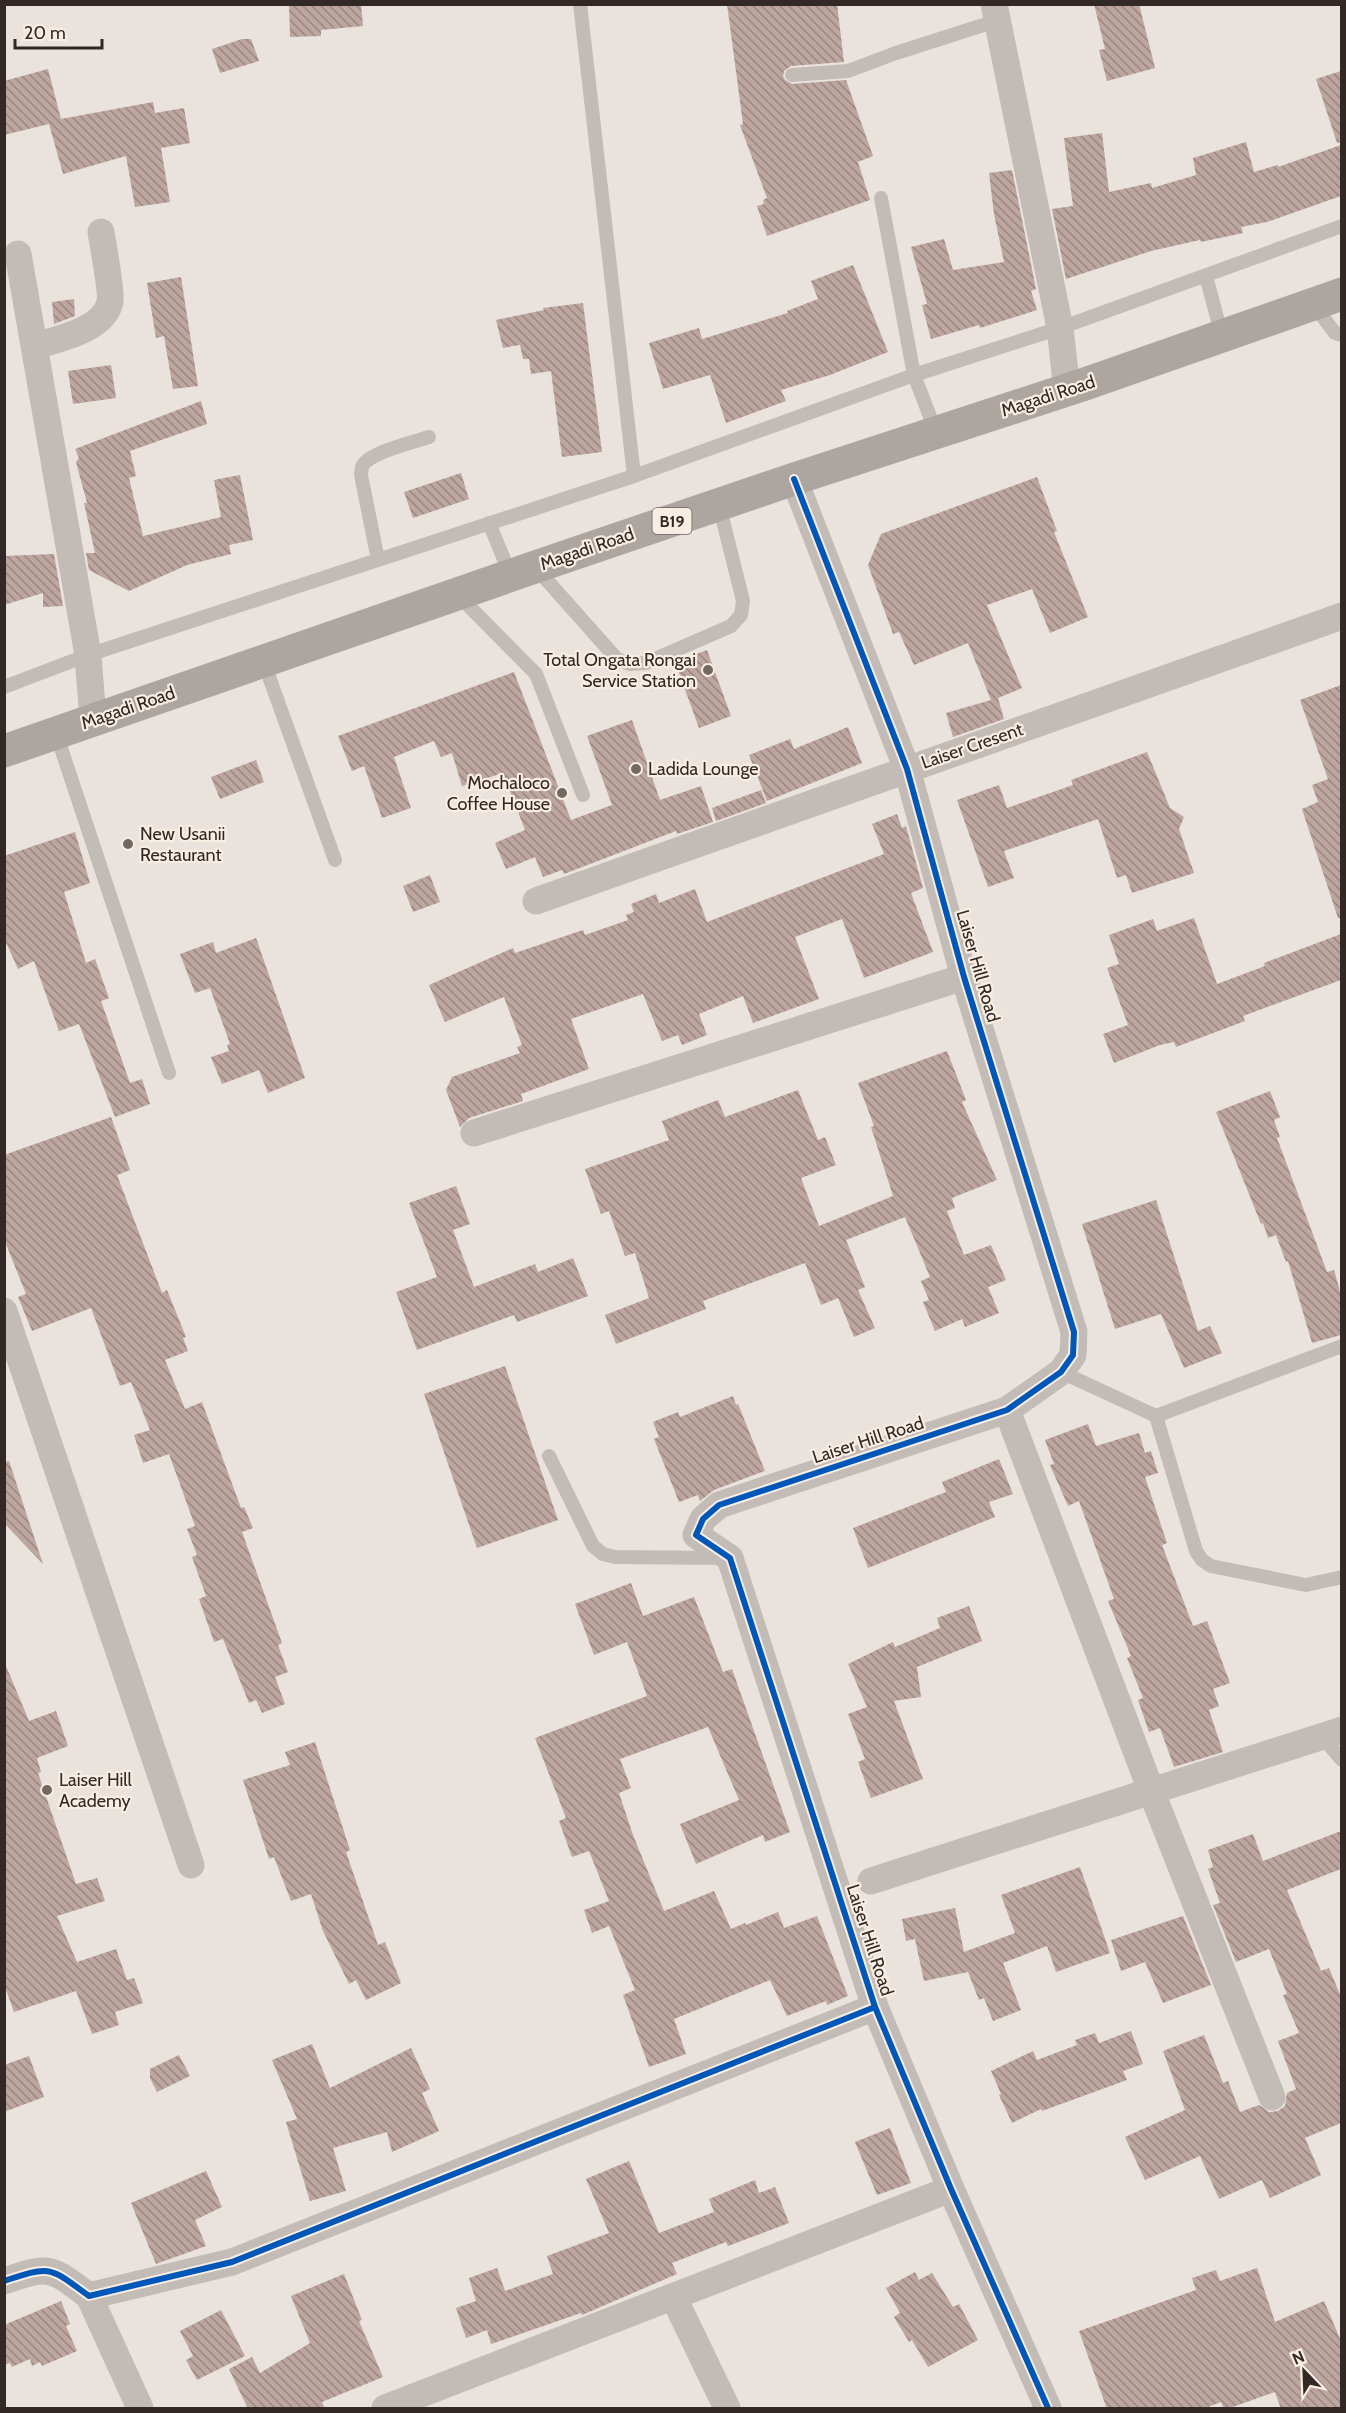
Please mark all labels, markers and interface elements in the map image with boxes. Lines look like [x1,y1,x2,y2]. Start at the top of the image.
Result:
scale bar [15,12,102,50]
text: 20 m [24,22,66,44]
street label: Magadi Road [998,370,1098,422]
road number: B19 [652,508,692,534]
street label: Magadi Road [537,523,637,575]
place label: Total Ongata Rongai Service Station [543,649,696,692]
marker: Total Ongata Rongai Service Station [701,663,715,677]
street label: Magadi Road [78,682,178,734]
street label: Laiser Cresent [918,718,1026,774]
place label: Ladida Lounge [648,758,759,780]
marker: Ladida Lounge [629,762,643,776]
place label: Mochaloco Coffee House [447,772,550,815]
marker: Mochaloco Coffee House [555,786,569,800]
place label: New Usanii Restaurant [140,823,225,866]
marker: New Usanii Restaurant [121,837,135,851]
street label: Laiser Hill Road [951,907,1005,1025]
street label: Laiser Hill Road [810,1412,926,1468]
place label: Laiser Hill Academy [59,1769,132,1812]
marker: Laiser Hill Academy [40,1783,54,1797]
street label: Laiser Hill Road [842,1882,898,1998]
north arrow [1274,2341,1334,2401]
text: N [1289,2347,1307,2369]

